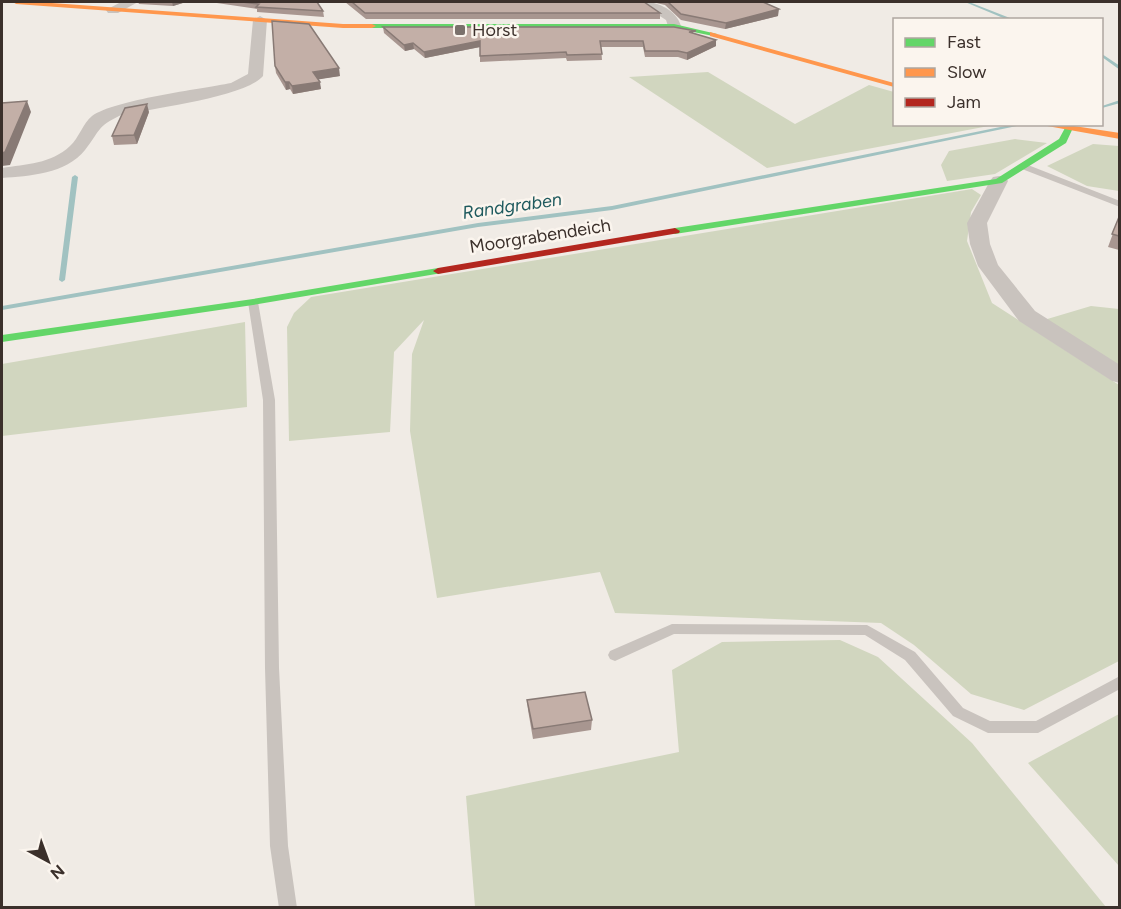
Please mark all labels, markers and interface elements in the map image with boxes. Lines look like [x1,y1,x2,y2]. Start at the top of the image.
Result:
legend [893,18,1103,126]
place label: Horst [472,19,517,41]
marker: Horst [453,23,467,37]
text: Fast [947,31,981,53]
text: Slow [947,61,986,83]
text: Jam [947,91,981,113]
water label: Randgraben [461,188,563,224]
street label: Moorgrabendeich [468,214,612,258]
north arrow [18,831,78,891]
text: N [47,861,68,883]

